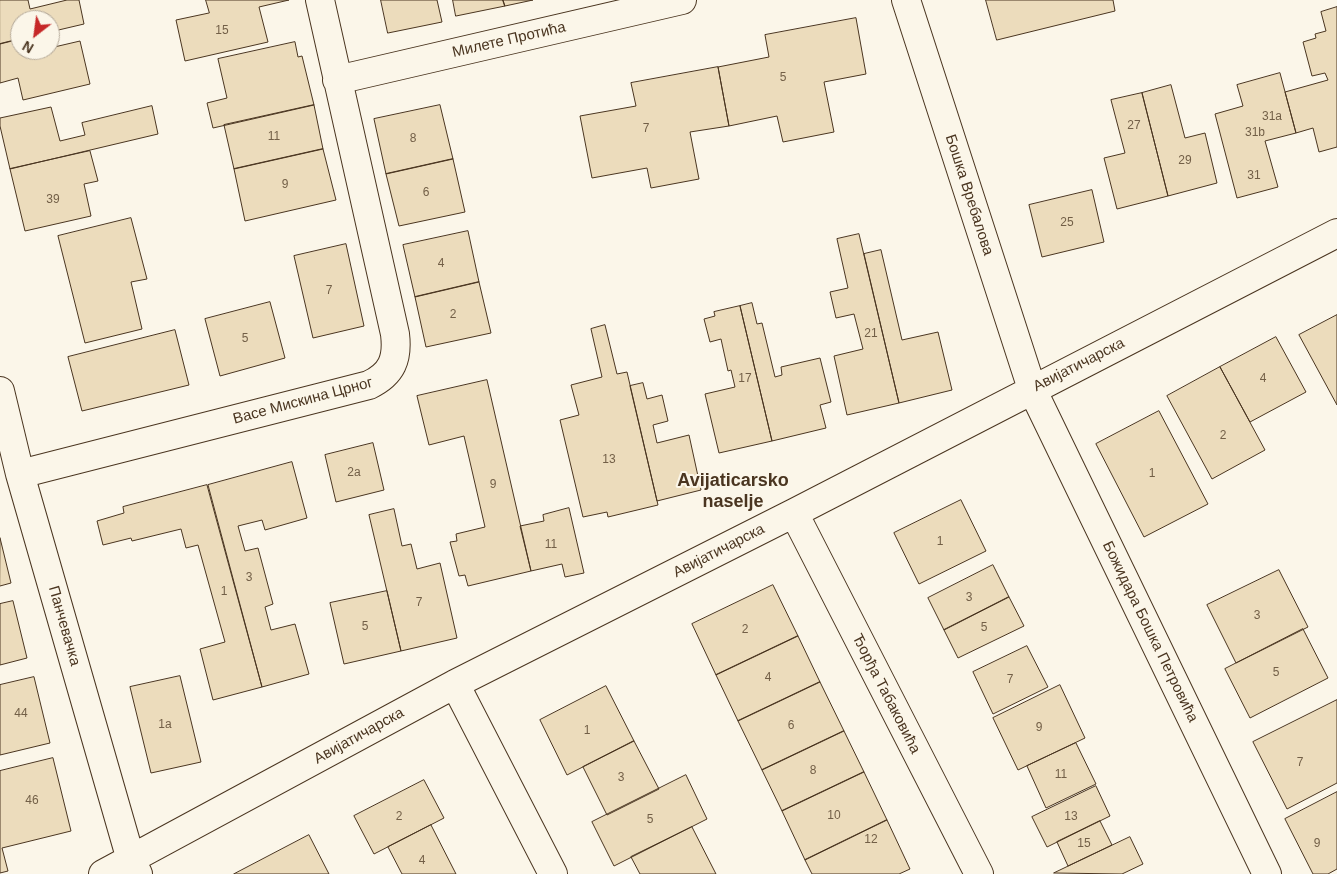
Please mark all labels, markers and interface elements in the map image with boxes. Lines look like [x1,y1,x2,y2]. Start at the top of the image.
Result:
north arrow [10,10,60,60]
street label: Милете Протића [451,18,567,62]
house number: 15 [215,24,229,38]
text: N [20,38,36,57]
house number: 5 [780,71,786,85]
house number: 31a [1262,110,1282,124]
house number: 27 [1127,119,1141,133]
house number: 7 [643,122,649,136]
house number: 31b [1245,126,1265,140]
house number: 11 [268,130,280,144]
house number: 8 [410,132,416,146]
street label: Бошка Вребалова [941,132,997,258]
house number: 29 [1178,154,1192,168]
house number: 31 [1247,169,1261,183]
house number: 9 [282,178,288,192]
house number: 6 [423,186,429,200]
house number: 39 [46,193,60,207]
house number: 25 [1060,216,1074,230]
house number: 4 [438,257,444,271]
house number: 7 [326,284,332,298]
house number: 2 [450,308,456,322]
house number: 21 [864,327,878,341]
house number: 5 [242,332,248,346]
street label: Авијатичарска [1030,334,1128,396]
house number: 17 [738,372,752,386]
house number: 4 [1260,372,1266,386]
street label: Васе Мискина Црног [231,374,375,428]
house number: 2 [1220,429,1226,443]
house number: 13 [602,453,616,467]
house number: 2a [347,466,361,480]
house number: 1 [1149,467,1155,481]
district label: Avijaticarsko naselje [677,470,789,512]
house number: 9 [490,478,496,492]
street label: Авијатичарска [670,520,768,582]
house number: 1 [937,535,943,549]
house number: 11 [545,538,557,552]
street label: Божидара Бошка Петровића [1098,539,1202,725]
house number: 3 [246,571,252,585]
street label: Панчевачка [44,584,84,668]
house number: 1 [221,585,227,599]
house number: 3 [966,591,972,605]
house number: 7 [416,596,422,610]
house number: 3 [1254,609,1260,623]
house number: 5 [362,620,368,634]
house number: 5 [981,621,987,635]
house number: 2 [742,623,748,637]
street label: Ђорђа Табаковића [848,631,924,757]
house number: 5 [1273,666,1279,680]
house number: 4 [765,671,771,685]
house number: 7 [1007,673,1013,687]
street label: Авијатичарска [311,704,407,768]
house number: 44 [14,707,28,721]
house number: 1a [158,718,172,732]
house number: 6 [788,719,794,733]
house number: 9 [1036,721,1042,735]
house number: 1 [584,724,590,738]
house number: 7 [1297,756,1303,770]
house number: 8 [810,764,816,778]
house number: 11 [1055,768,1067,782]
house number: 3 [618,771,624,785]
house number: 46 [25,794,39,808]
house number: 10 [827,809,841,823]
house number: 2 [396,810,402,824]
house number: 13 [1064,810,1078,824]
house number: 5 [647,813,653,827]
house number: 12 [864,833,878,847]
house number: 15 [1077,837,1091,851]
house number: 9 [1314,837,1320,851]
house number: 4 [419,854,425,868]

